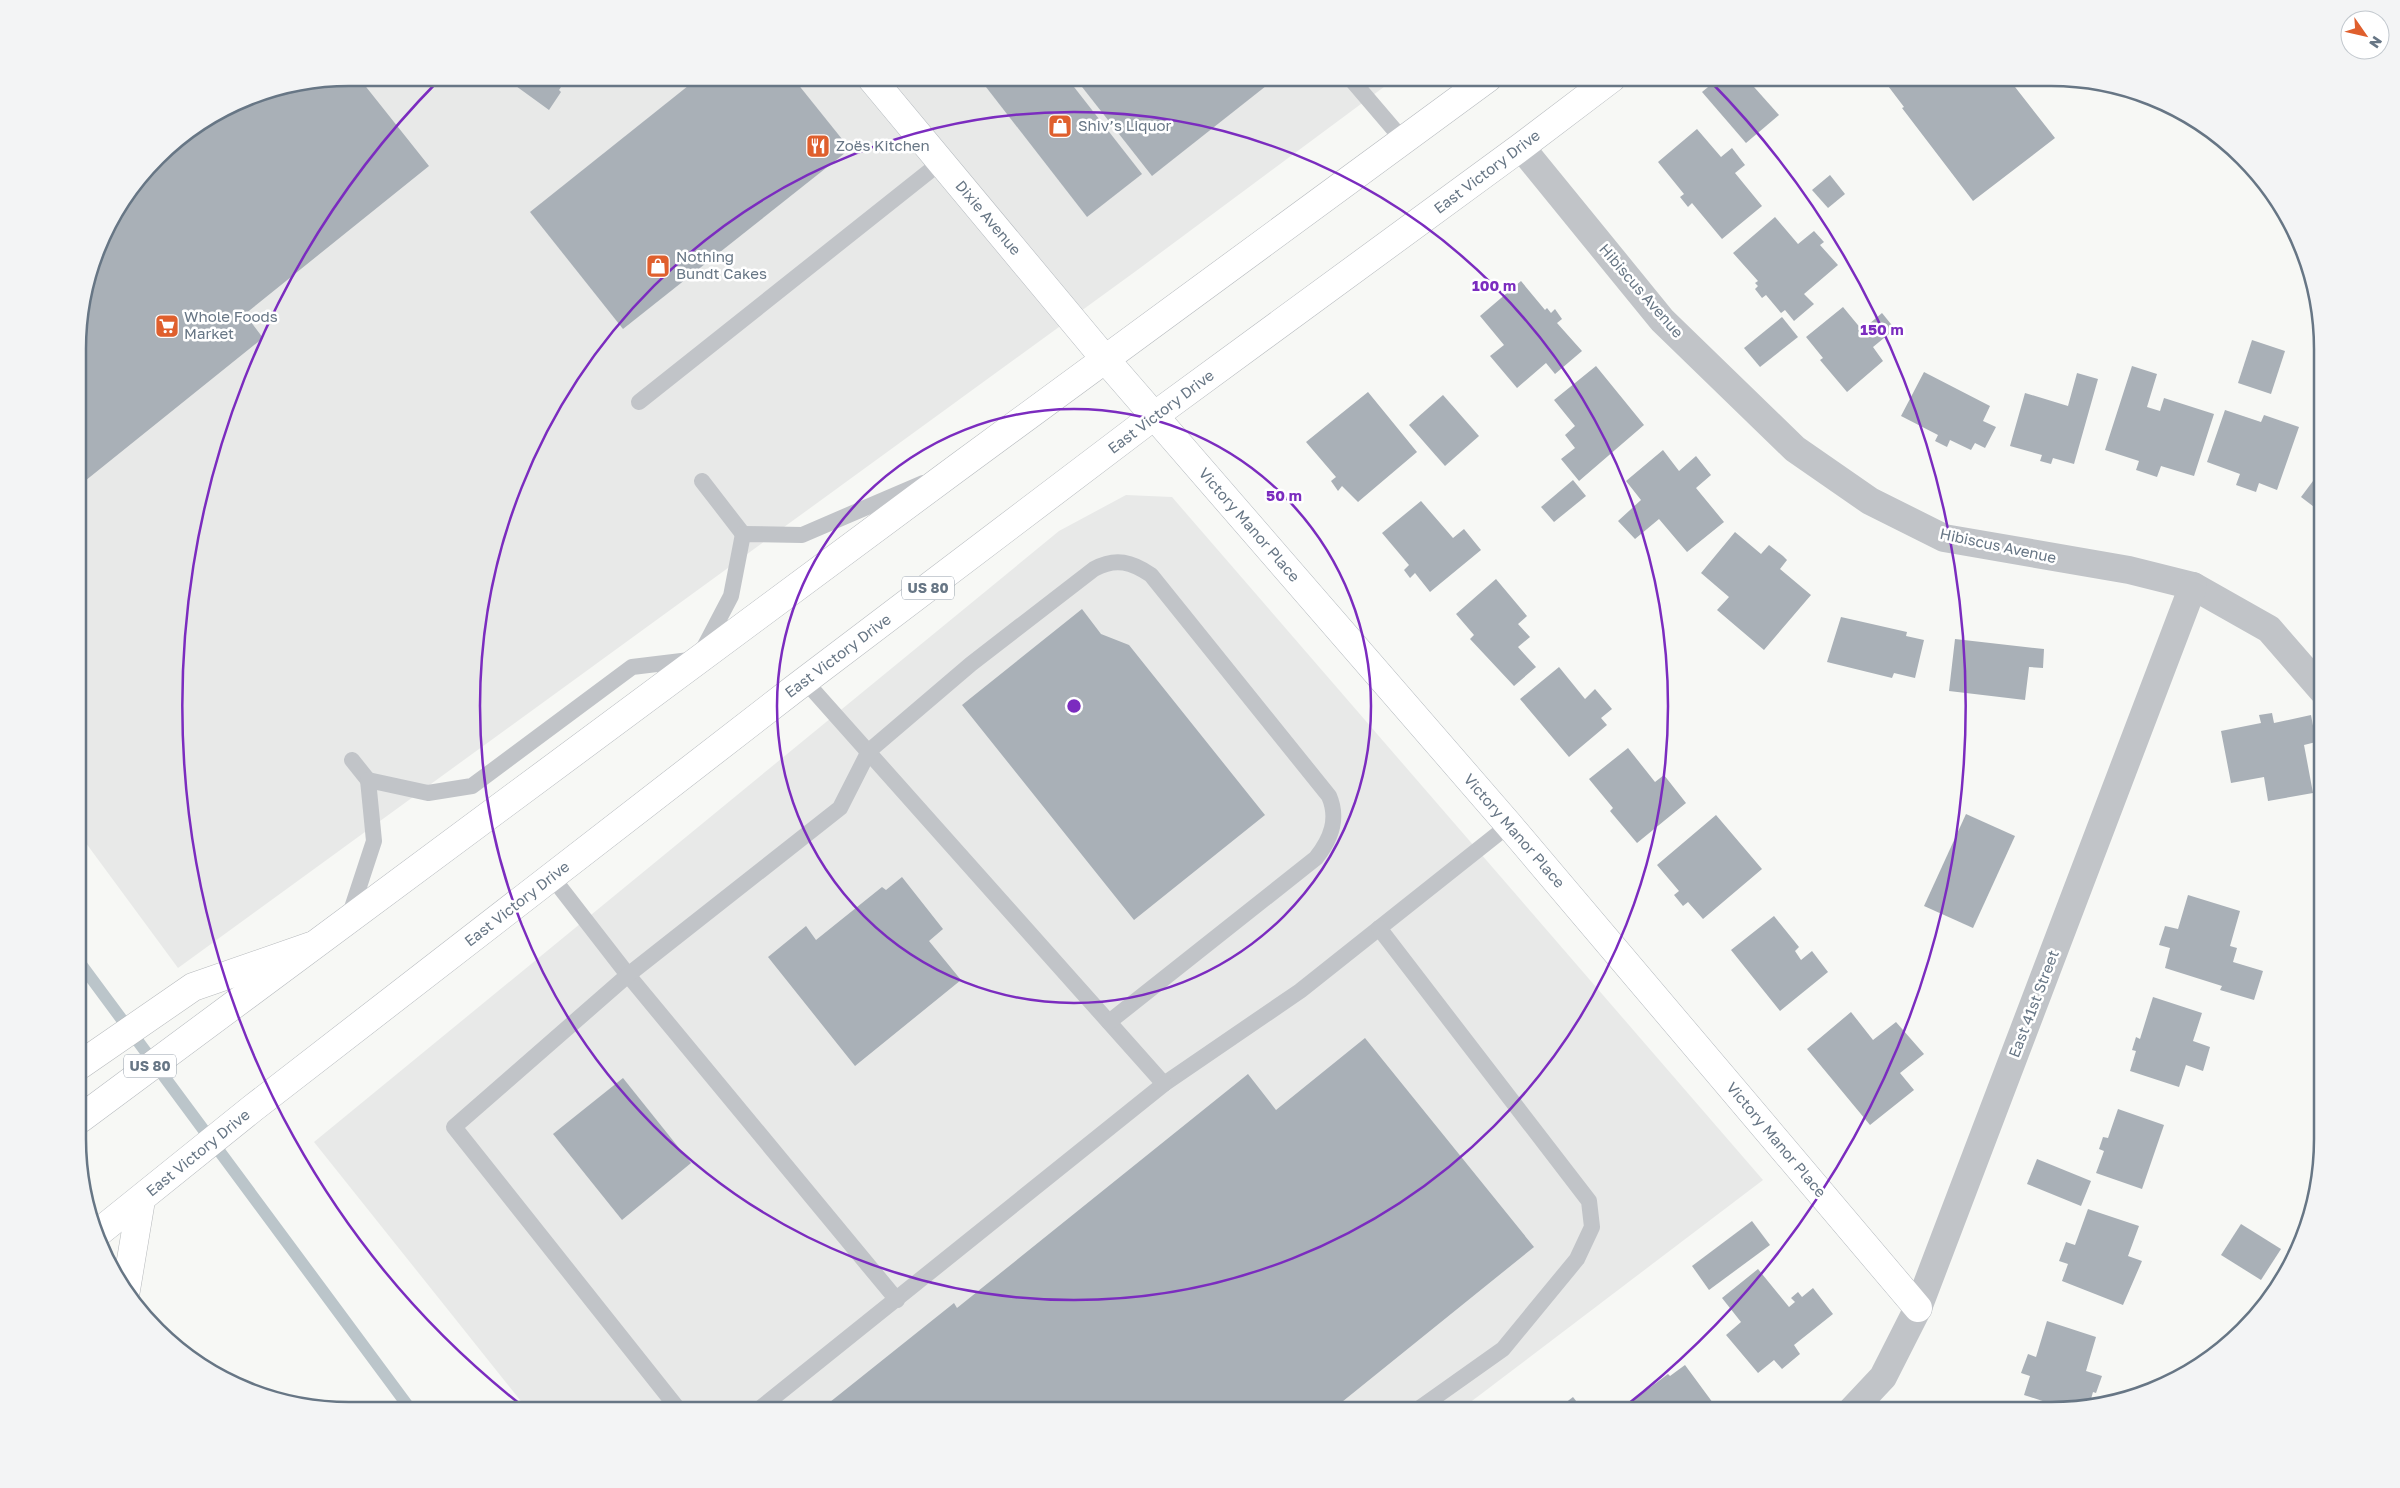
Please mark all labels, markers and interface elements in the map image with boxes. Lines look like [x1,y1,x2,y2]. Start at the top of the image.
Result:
north arrow [2340,10,2390,60]
text: N [2366,33,2386,52]
shop icon: Shiv’s Liquor [1047,113,1073,139]
place label: Shiv’s Liquor [1078,116,1172,134]
street label: East Victory Drive [1430,125,1543,217]
restaurant icon: Zoës Kitchen [805,133,831,159]
place label: Zoës Kitchen [836,136,930,154]
street label: Dixie Avenue [952,176,1025,259]
street label: Hibiscus Avenue [1596,240,1688,341]
place label: Nothing Bundt Cakes [676,247,767,282]
shop icon: Nothing Bundt Cakes [645,253,671,279]
text: 100 m [1472,276,1516,294]
place label: Whole Foods Market [184,307,278,342]
supermarket icon: Whole Foods Market [154,313,180,339]
text: 150 m [1860,320,1904,338]
street label: East Victory Drive [1104,365,1217,457]
street label: Victory Manor Place [1195,464,1304,585]
text: 50 m [1266,486,1302,504]
street label: Hibiscus Avenue [1938,524,2058,566]
road number: US 80 [902,576,954,600]
street label: East Victory Drive [781,609,894,701]
centre of rings [1065,697,1083,715]
street label: Victory Manor Place [1460,770,1569,891]
street label: East Victory Drive [460,857,573,950]
street label: East 41st Street [2004,947,2062,1060]
road number: US 80 [124,1054,176,1078]
street label: Victory Manor Place [1723,1078,1830,1201]
street label: East Victory Drive [142,1105,253,1200]

